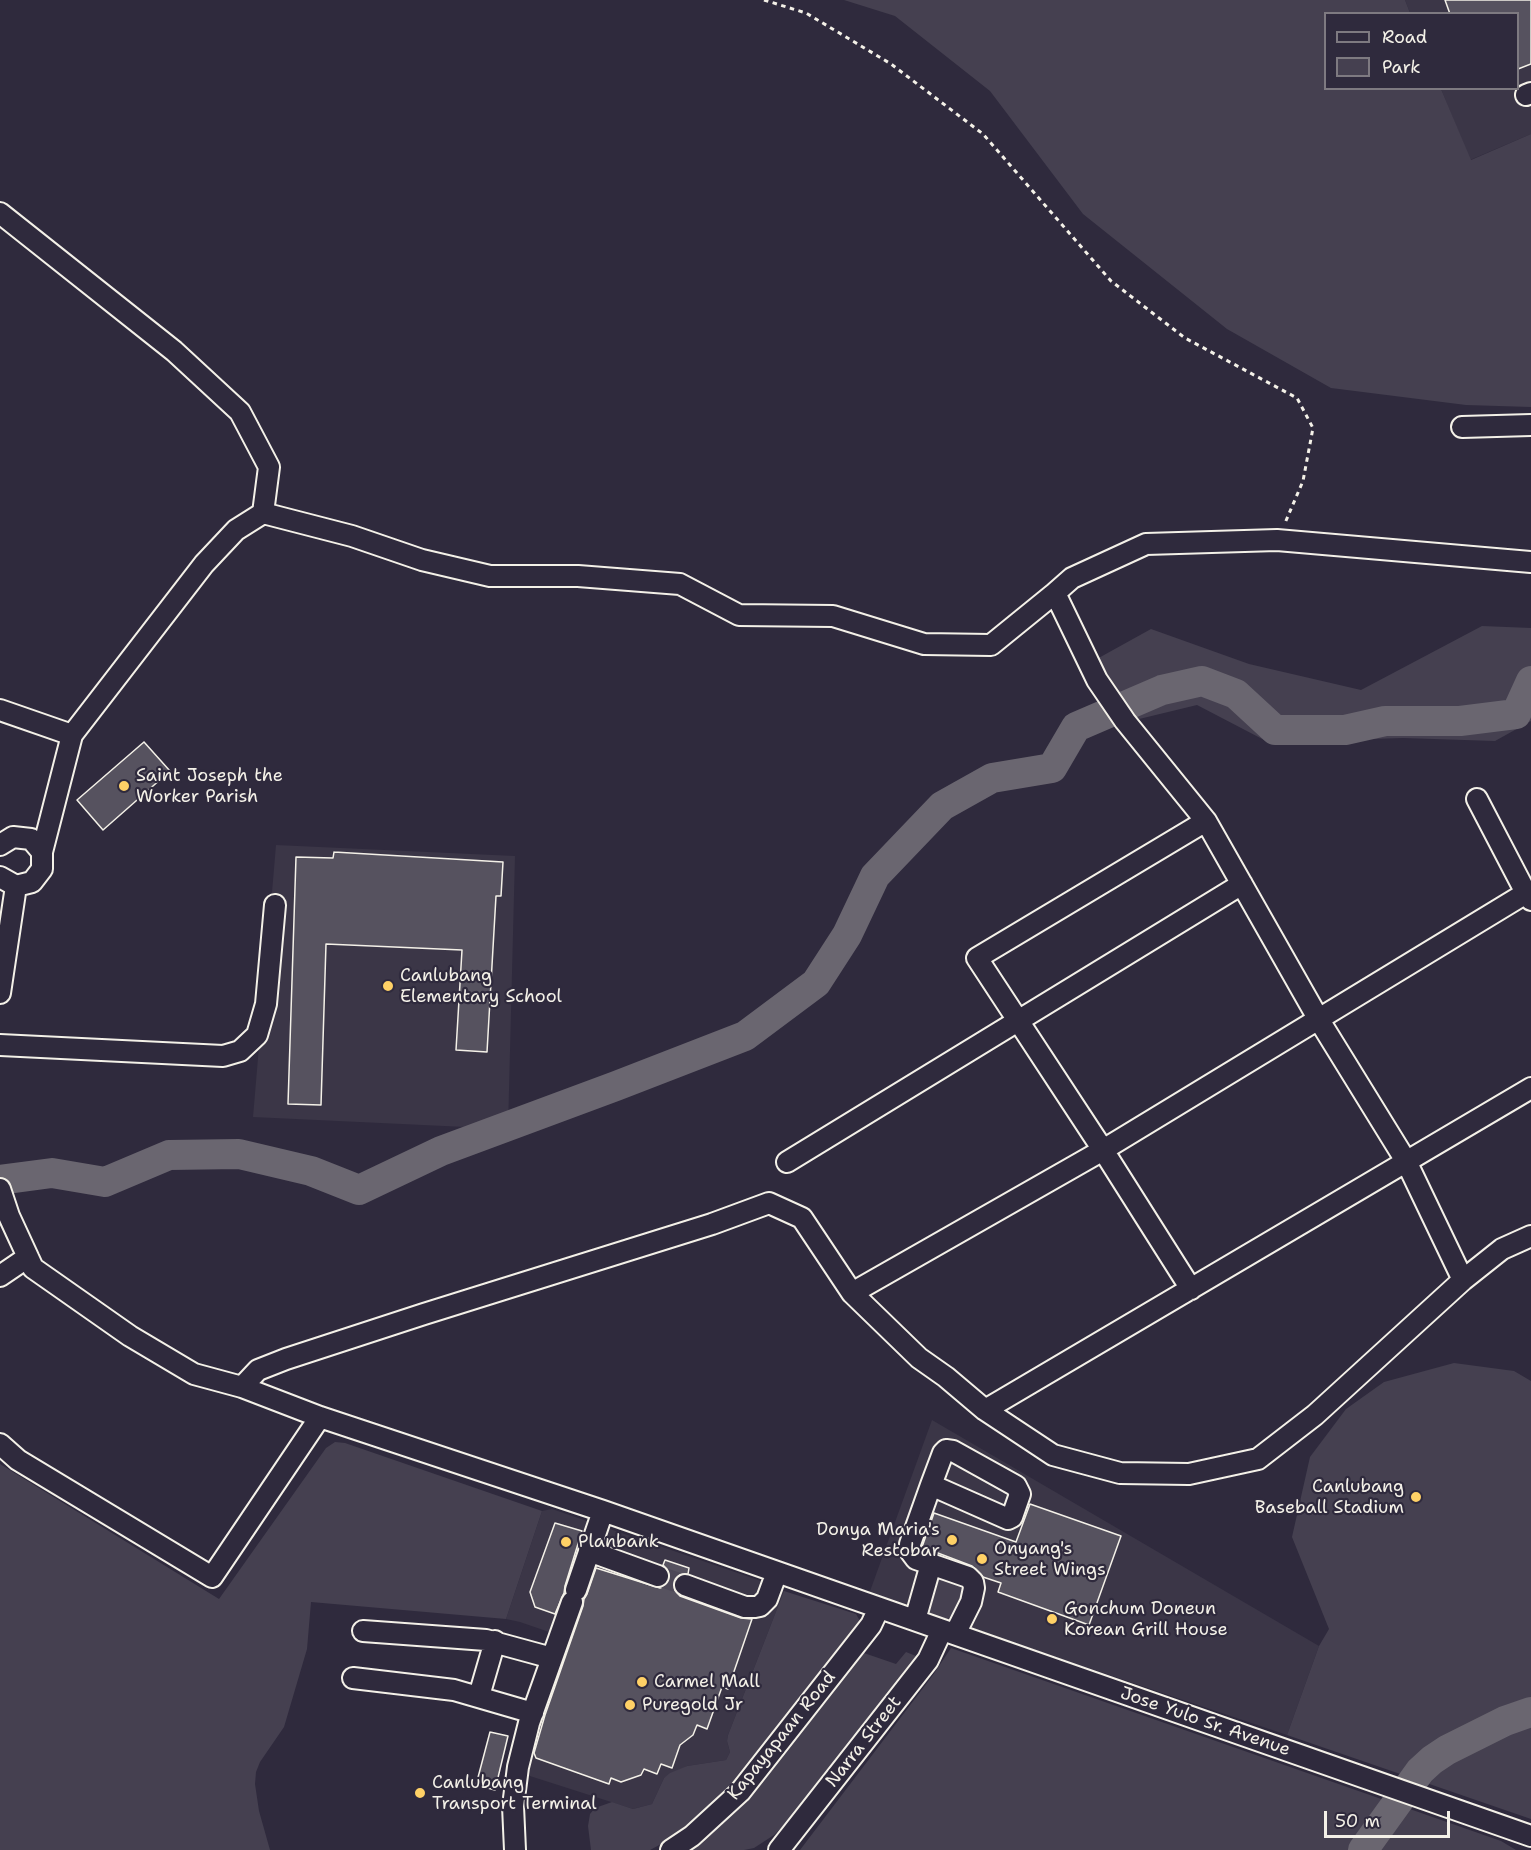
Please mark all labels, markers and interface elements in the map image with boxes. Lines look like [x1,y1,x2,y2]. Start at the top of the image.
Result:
legend [1324,12,1519,90]
text: Road [1382,25,1427,49]
text: Park [1382,55,1421,79]
place label: Saint Joseph the Worker Parish [136,765,283,808]
marker: Saint Joseph the Worker Parish [117,779,131,793]
place label: Canlubang Elementary School [400,965,562,1008]
marker: Canlubang Elementary School [381,979,395,993]
place label: Canlubang Baseball Stadium [1255,1476,1404,1518]
marker: Canlubang Baseball Stadium [1409,1490,1423,1504]
place label: Donya Maria's Restobar [816,1519,940,1562]
place label: Planbank [578,1531,659,1553]
marker: Donya Maria's Restobar [945,1533,959,1547]
marker: Planbank [559,1535,573,1549]
place label: Onyang's Street Wings [994,1538,1106,1580]
marker: Onyang's Street Wings [975,1552,989,1566]
place label: Gonchum Doneun Korean Grill House [1064,1598,1228,1640]
marker: Gonchum Doneun Korean Grill House [1045,1612,1059,1626]
street label: Kapayapaan Road [723,1667,841,1805]
place label: Carmel Mall [654,1671,760,1693]
marker: Carmel Mall [635,1675,649,1689]
street label: Jose Yulo Sr. Avenue [1117,1683,1293,1761]
street label: Narra Street [822,1692,906,1792]
place label: Puregold Jr [642,1694,743,1716]
marker: Puregold Jr [623,1698,637,1712]
place label: Canlubang Transport Terminal [432,1772,597,1814]
marker: Canlubang Transport Terminal [413,1786,427,1800]
scale bar [1327,1799,1453,1837]
text: 50 m [1335,1809,1380,1833]

